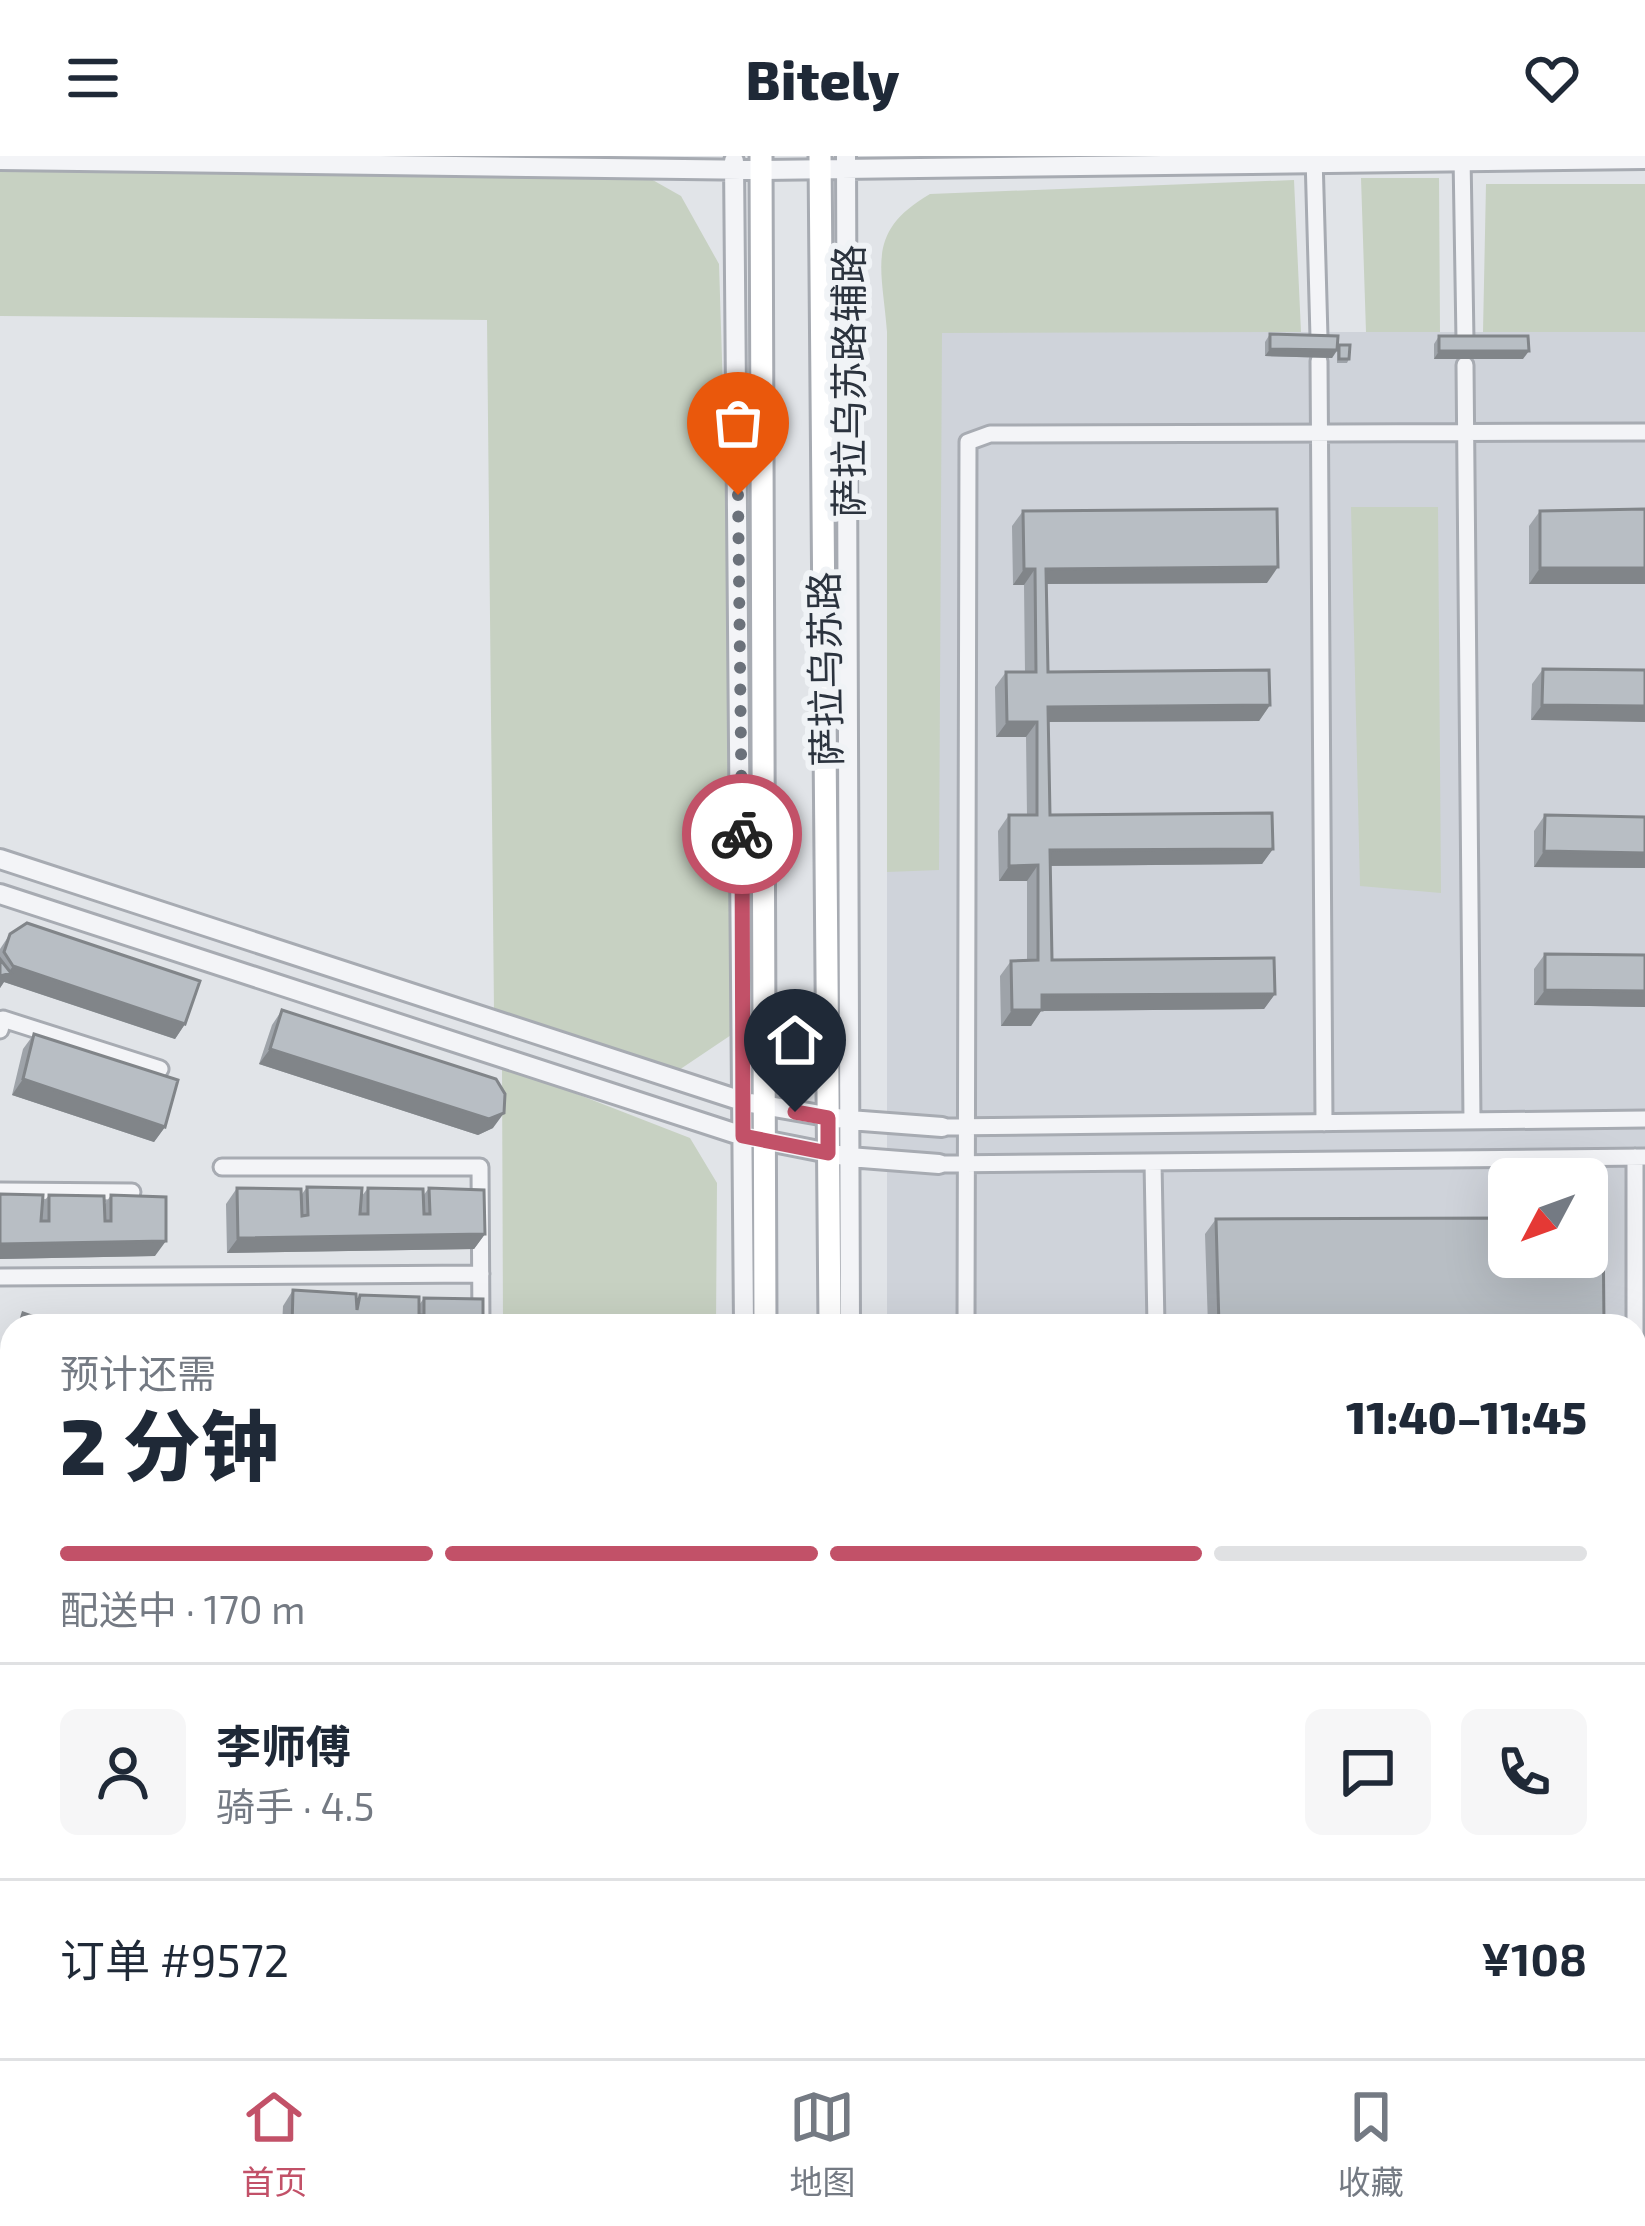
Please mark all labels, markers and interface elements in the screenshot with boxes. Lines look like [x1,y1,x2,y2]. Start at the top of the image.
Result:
icon: menu [60,45,126,111]
icon: heart [1519,45,1585,111]
text: Bitely [746,46,899,111]
street label: 萨拉乌苏路辅路 [824,244,871,518]
pin [687,372,789,495]
icon: bag [705,390,771,456]
street label: 萨拉乌苏路 [799,571,849,767]
courier [682,774,802,894]
icon: bike [709,801,775,867]
pin [744,989,846,1112]
icon: home [762,1007,828,1073]
north arrow [1488,1158,1608,1278]
map controls [1488,1158,1608,1278]
text: 预计还需 [60,1349,216,1396]
text: 11:40–11:45 [1346,1389,1587,1443]
text: 2 分钟 [60,1397,279,1491]
text: 配送中 · 170 m [60,1585,305,1632]
button: person [60,1709,186,1835]
button: chat [1305,1709,1431,1835]
button: phone [1461,1709,1587,1835]
text: 李师傅 [216,1718,351,1772]
text: 骑手 · 4.5 [216,1782,374,1829]
text: ¥108 [1481,1931,1587,1985]
text: 订单 #9572 [60,1932,289,1986]
tab: 首页 [241,2084,307,2204]
tab: 地图 [789,2084,855,2204]
tab: 收藏 [1338,2084,1404,2204]

